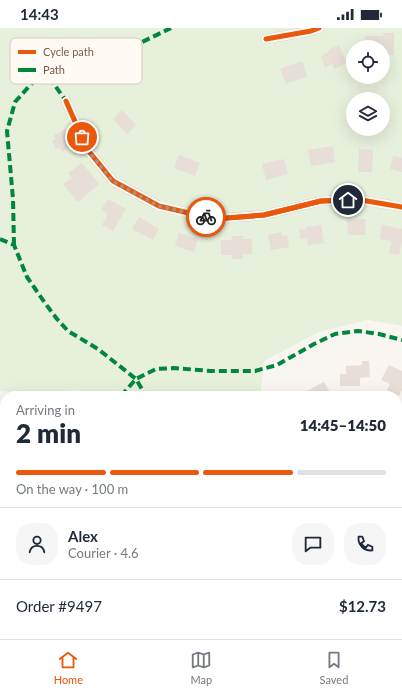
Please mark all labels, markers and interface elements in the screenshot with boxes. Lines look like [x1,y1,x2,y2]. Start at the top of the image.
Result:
text: 14:43 [20,5,59,23]
legend [10,38,142,84]
map controls [346,40,390,136]
button: locate [346,40,390,84]
text: Cycle path [43,45,94,58]
text: Path [43,63,65,76]
button: layers [346,92,390,136]
pin [65,120,99,154]
icon: bag [71,126,93,148]
pin [331,183,365,217]
icon: home [337,189,359,211]
courier [186,197,226,237]
icon: bike [195,206,217,228]
text: Arriving in [16,402,75,418]
text: 14:45–14:50 [300,416,386,434]
text: 2 min [16,417,81,449]
text: On the way · 100 m [16,481,128,497]
button: person [16,523,58,565]
button: chat [292,523,334,565]
button: phone [344,523,386,565]
text: Alex [68,527,98,545]
text: Courier · 4.6 [68,545,139,561]
text: Order #9497 [16,597,102,615]
text: $12.73 [339,597,386,615]
tab: Home [54,649,83,686]
tab: Map [190,649,212,686]
tab: Saved [320,649,348,686]

